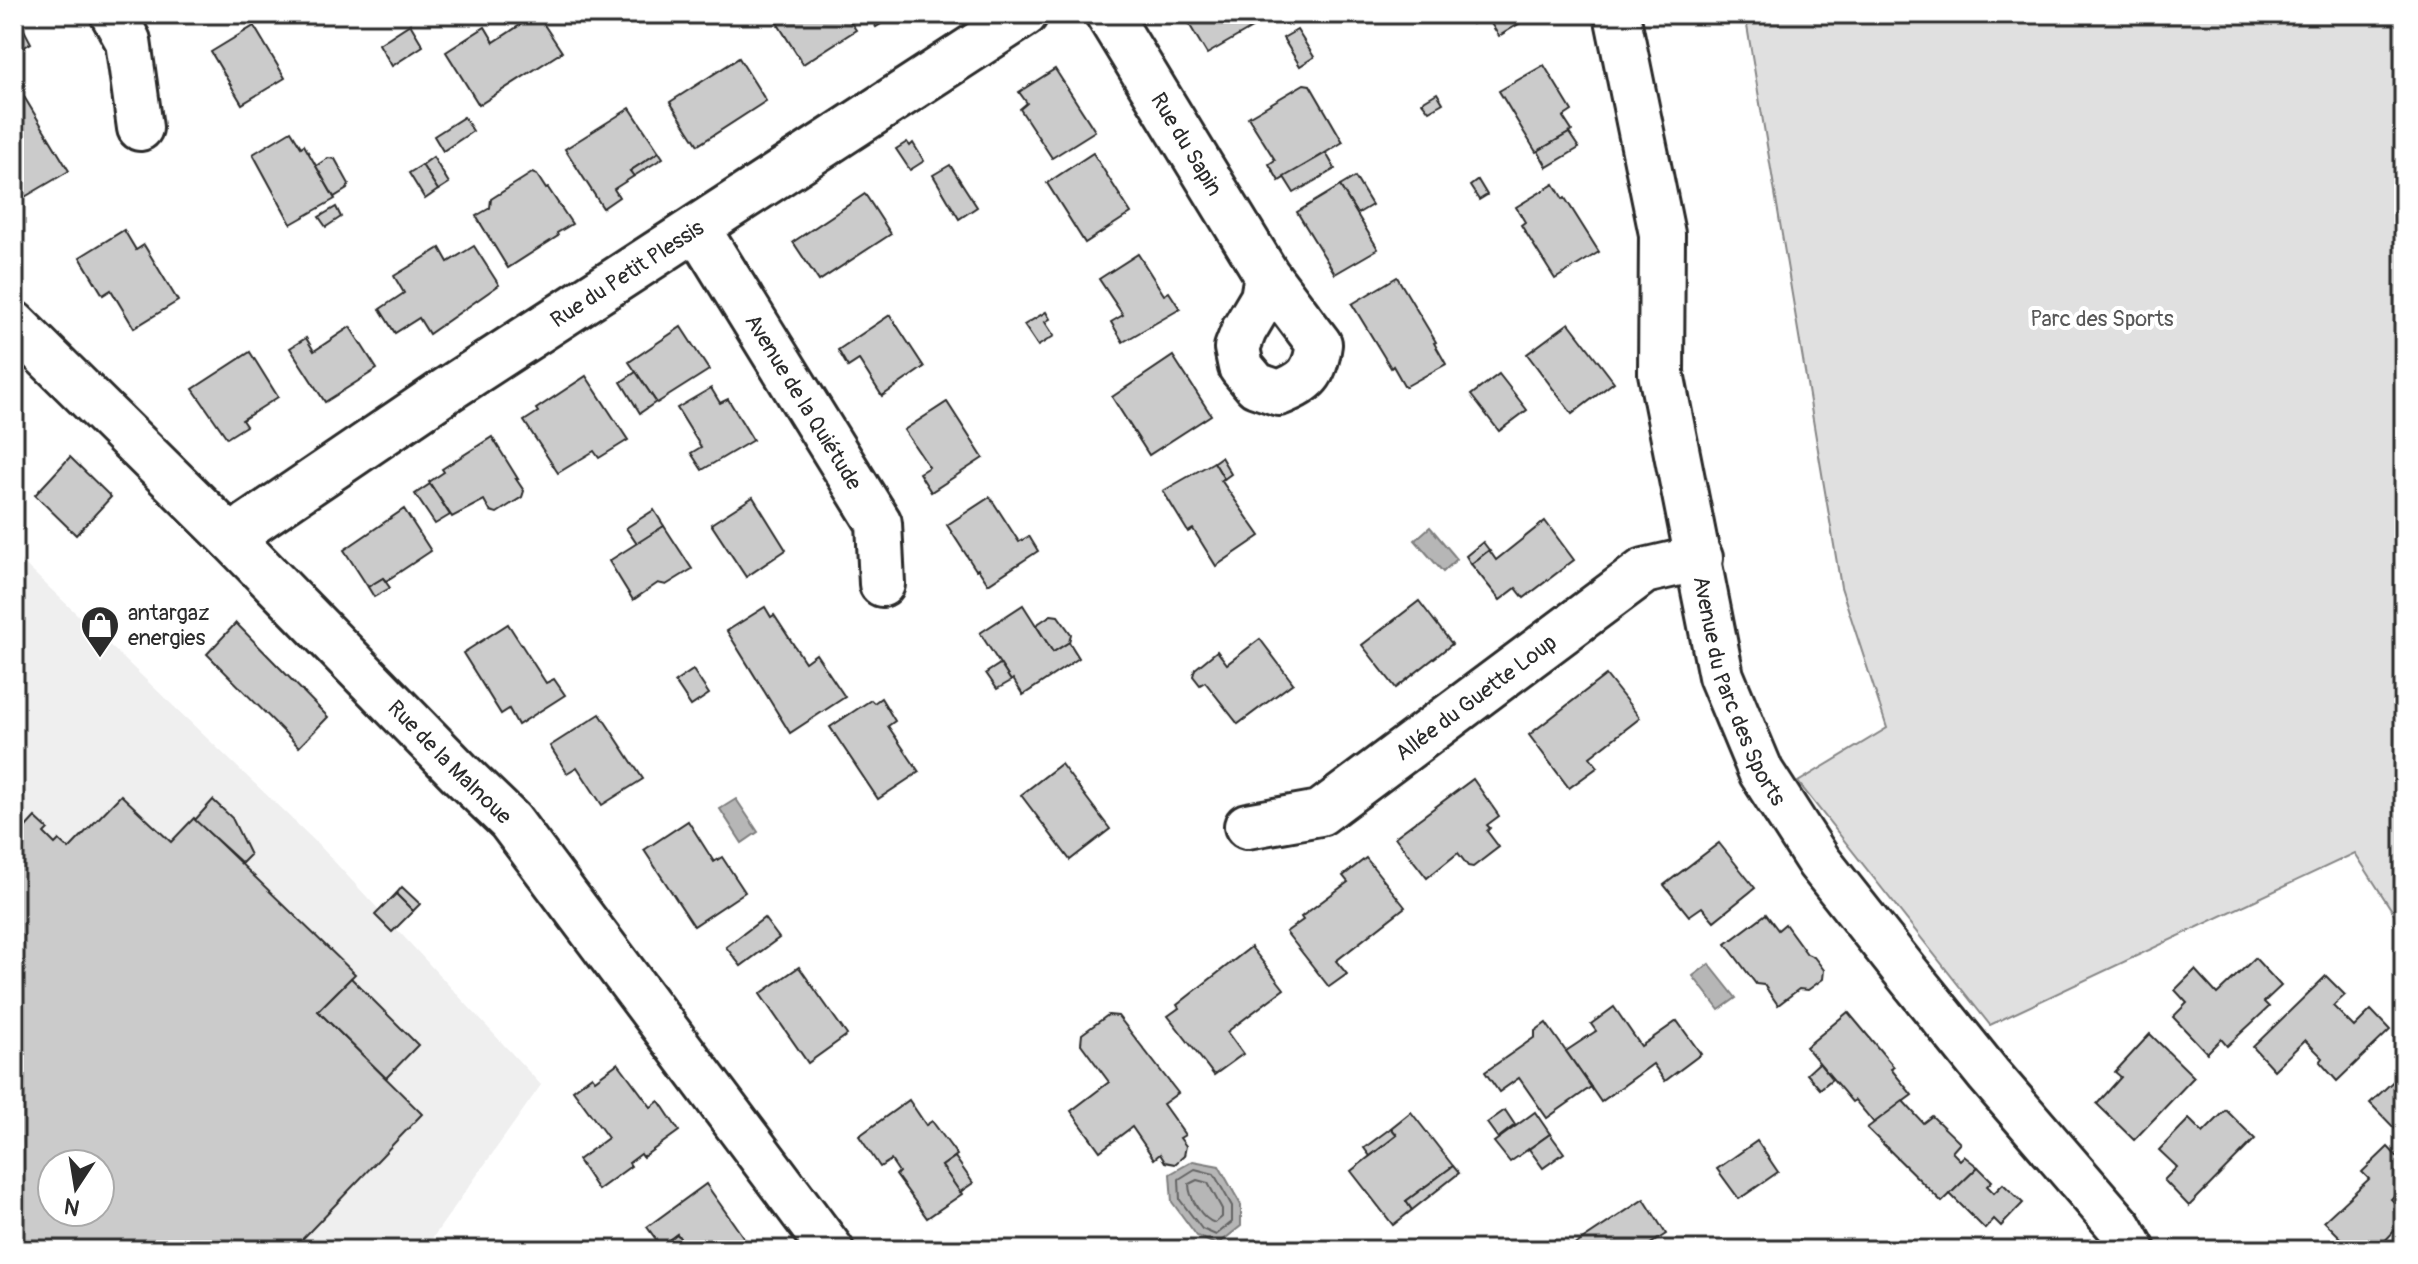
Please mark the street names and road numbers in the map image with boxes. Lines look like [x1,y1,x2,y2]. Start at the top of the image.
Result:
street label: Rue du Sapin [1144,88,1228,201]
street label: Rue du Petit Plessis [545,214,709,334]
street label: Avenue de la Quiétude [738,309,868,495]
street label: Avenue du Parc des Sports [1687,574,1792,811]
street label: Allée du Guette Loup [1390,628,1562,767]
street label: Rue de la Malnoue [381,694,518,831]

